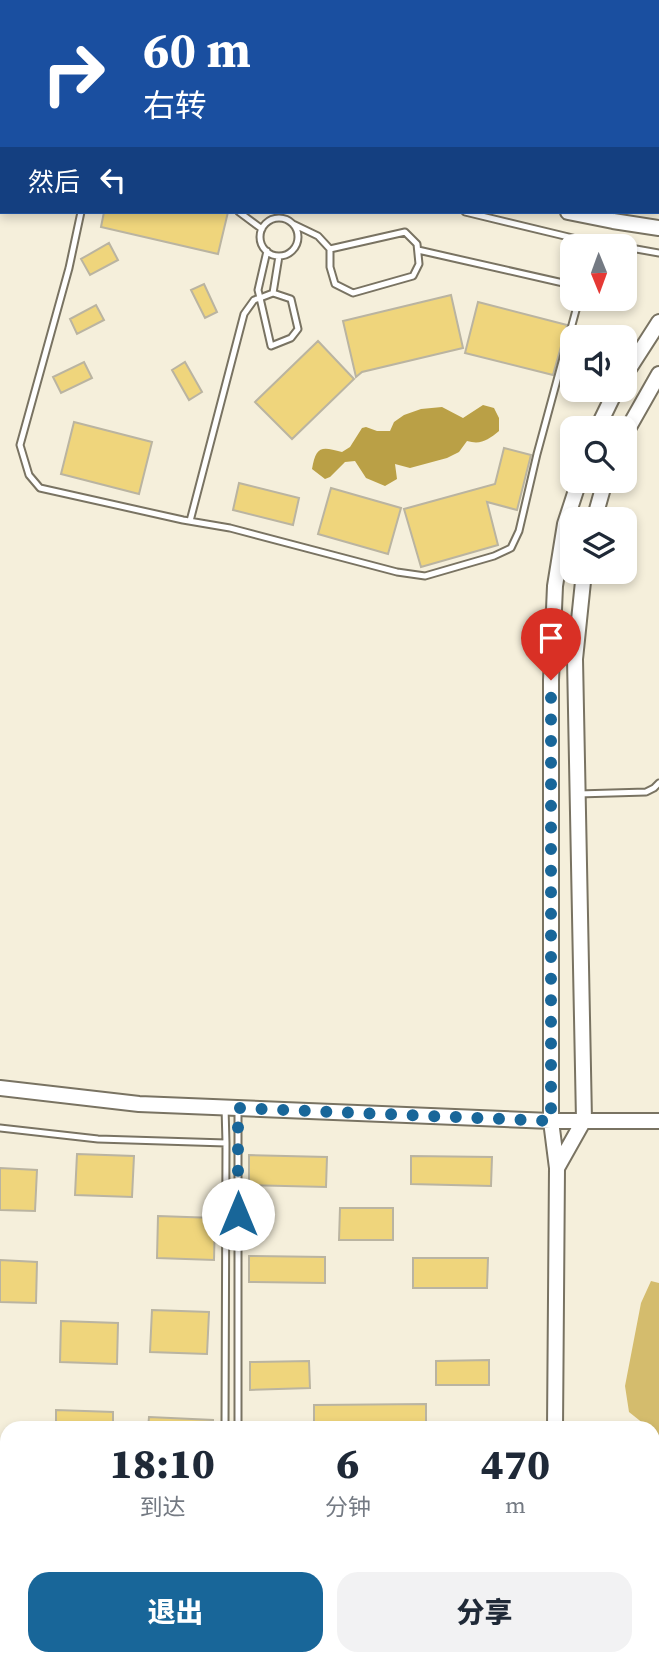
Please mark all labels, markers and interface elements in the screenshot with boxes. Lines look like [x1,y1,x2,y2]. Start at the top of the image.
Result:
text: 60 m [143,16,251,83]
icon: right [28,28,119,119]
text: 右转 [143,84,207,128]
icon: left [94,161,132,199]
text: 然后 [28,164,80,200]
north arrow [560,234,637,312]
map controls [560,234,637,584]
button: sound [560,325,637,402]
button: search [560,416,637,493]
button: layers [560,507,637,584]
pin [521,608,581,680]
icon: arrive [532,619,570,657]
position arrow [201,1177,275,1251]
text: 18:10 [110,1434,215,1492]
text: 6 [336,1434,359,1492]
text: 470 [481,1435,550,1493]
text: m [505,1489,526,1521]
text: 到达 [139,1491,185,1523]
text: 分钟 [325,1491,371,1523]
button: 退出 [28,1572,323,1652]
button: 分享 [337,1572,632,1652]

